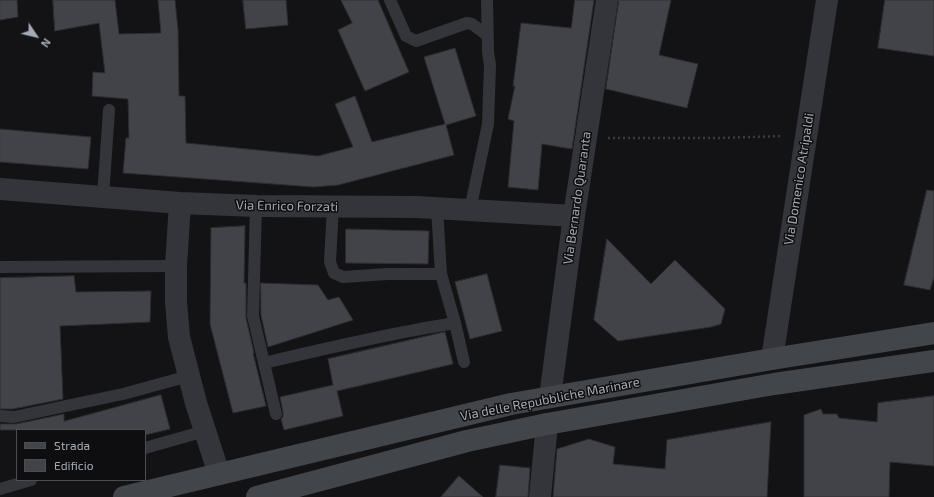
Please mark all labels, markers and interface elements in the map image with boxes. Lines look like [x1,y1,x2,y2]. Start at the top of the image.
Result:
north arrow [16,16,56,56]
text: N [39,36,54,50]
street label: Via Domenico Atripaldi [781,112,817,246]
street label: Via Bernardo Quaranta [560,130,594,266]
street label: Via Enrico Forzati [236,197,338,215]
street label: Via delle Repubbliche Marinare [459,374,641,424]
legend [16,429,146,481]
text: Strada [54,438,90,452]
text: Edificio [54,458,94,472]

